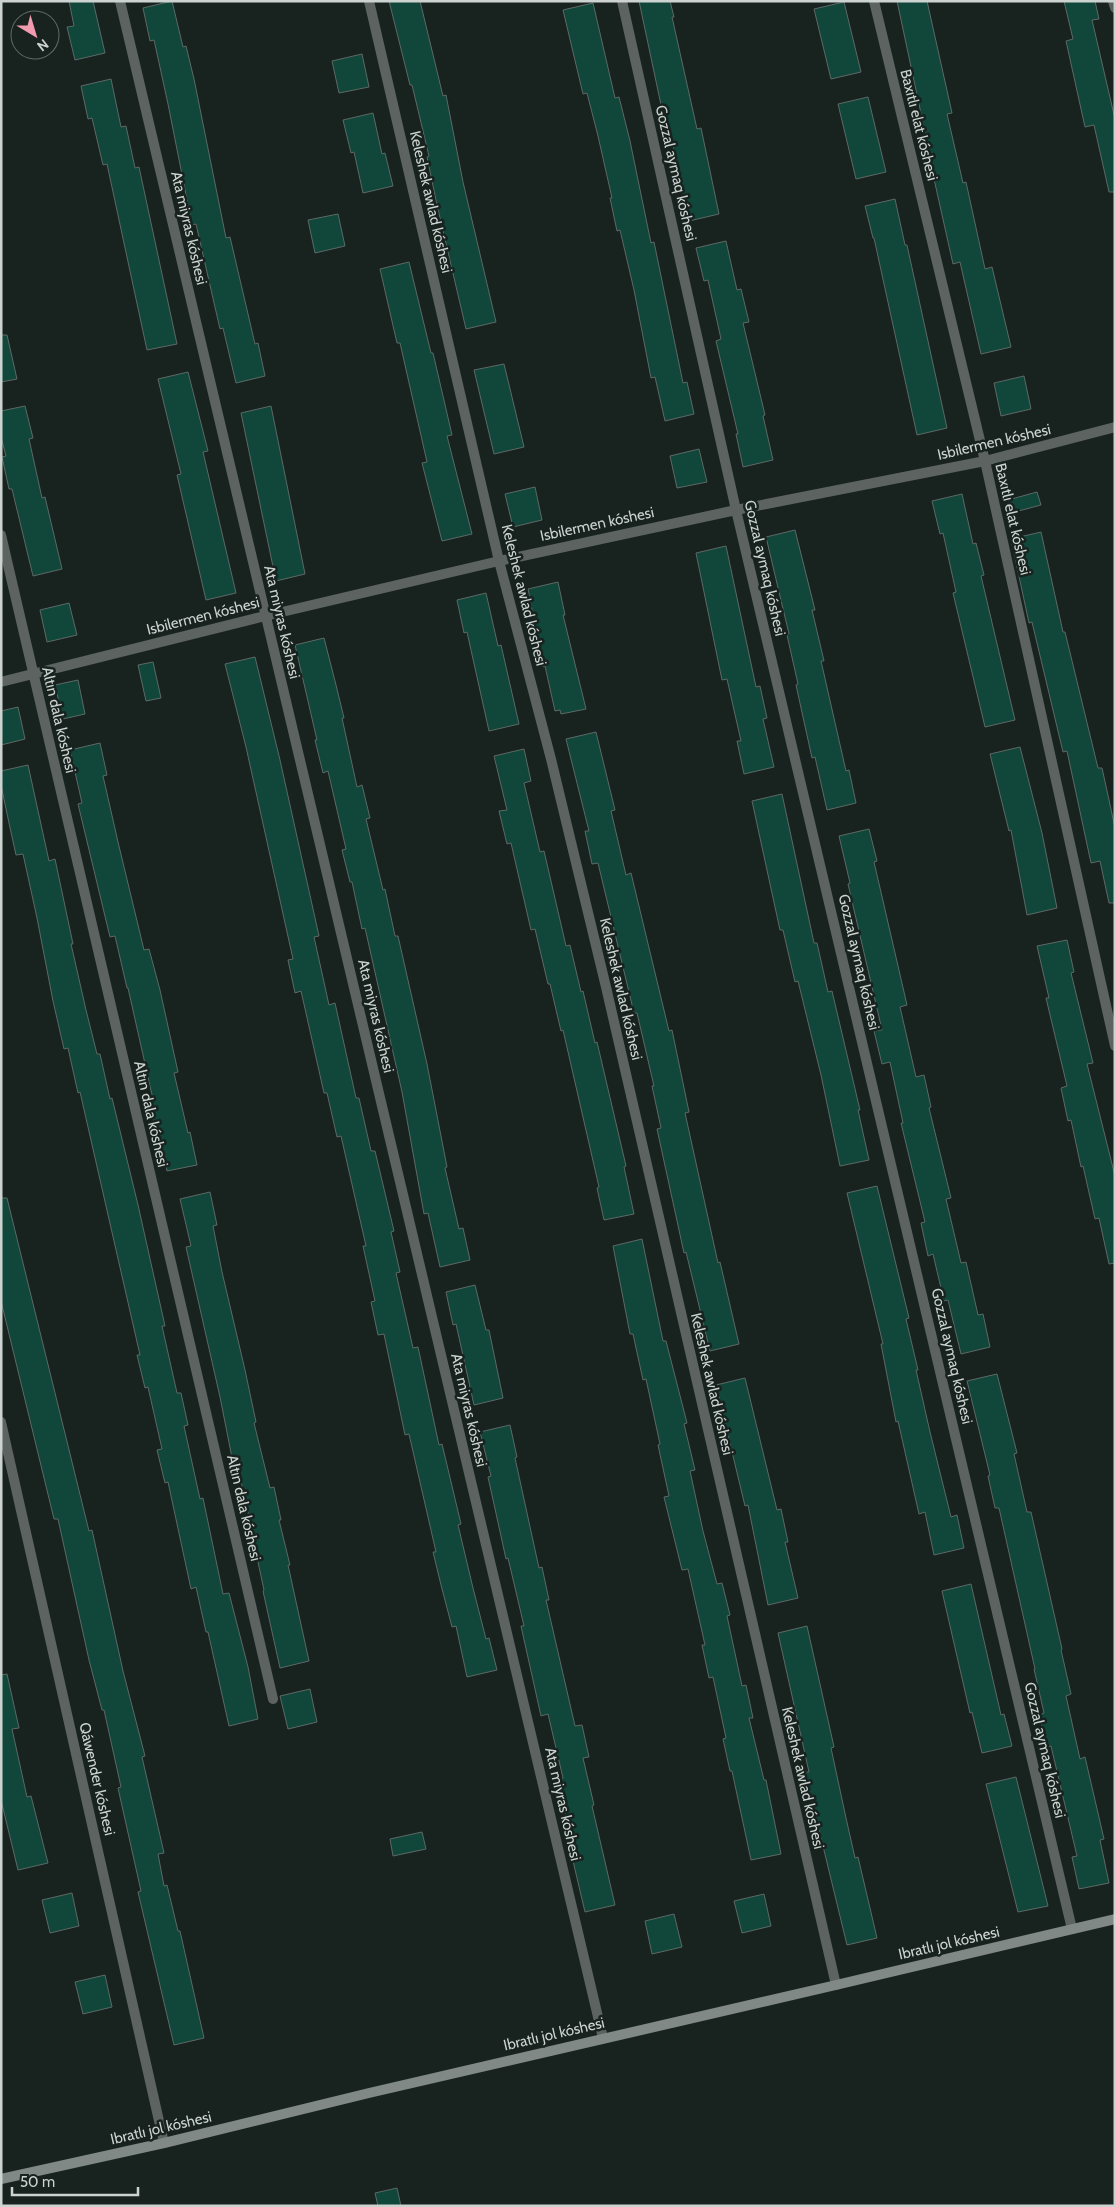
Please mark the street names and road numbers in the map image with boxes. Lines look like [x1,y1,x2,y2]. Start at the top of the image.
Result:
street label: Baxıtlı elat kóshesi [896,67,942,183]
street label: Gozzal aymaq kóshesi [652,103,700,243]
street label: Keleshek awlad kóshesi [406,129,456,275]
street label: Ata miyras kóshesi [167,170,211,286]
street label: Isbilermen kóshesi [936,420,1052,464]
street label: Baxıtlı elat kóshesi [991,461,1035,577]
street label: Gozzal aymaq kóshesi [741,498,789,638]
street label: Isbilermen kóshesi [538,503,656,545]
street label: Keleshek awlad kóshesi [498,522,550,668]
street label: Ata miyras kóshesi [260,564,304,680]
street label: Isbilermen kóshesi [145,593,261,639]
street label: Altın dala kóshesi [38,665,80,775]
street label: Gozzal aymaq kóshesi [835,892,883,1032]
street label: Keleshek awlad kóshesi [596,916,646,1062]
street label: Ata miyras kóshesi [354,958,398,1074]
street label: Altın dala kóshesi [130,1059,172,1169]
street label: Gozzal aymaq kóshesi [928,1286,976,1426]
street label: Keleshek awlad kóshesi [687,1311,737,1457]
street label: Ata miyras kóshesi [447,1352,491,1468]
street label: Altın dala kóshesi [223,1453,265,1563]
street label: Gozzal aymaq kóshesi [1021,1680,1069,1820]
street label: Keleshek awlad kóshesi [778,1705,828,1851]
street label: Qáwender kóshesi [75,1721,119,1837]
street label: Ata miyras kóshesi [541,1746,585,1862]
street label: Ibratlı jol kóshesi [897,1923,1001,1963]
street label: Ibratlı jol kóshesi [502,2014,606,2054]
street label: Ibratlı jol kóshesi [109,2108,213,2148]

